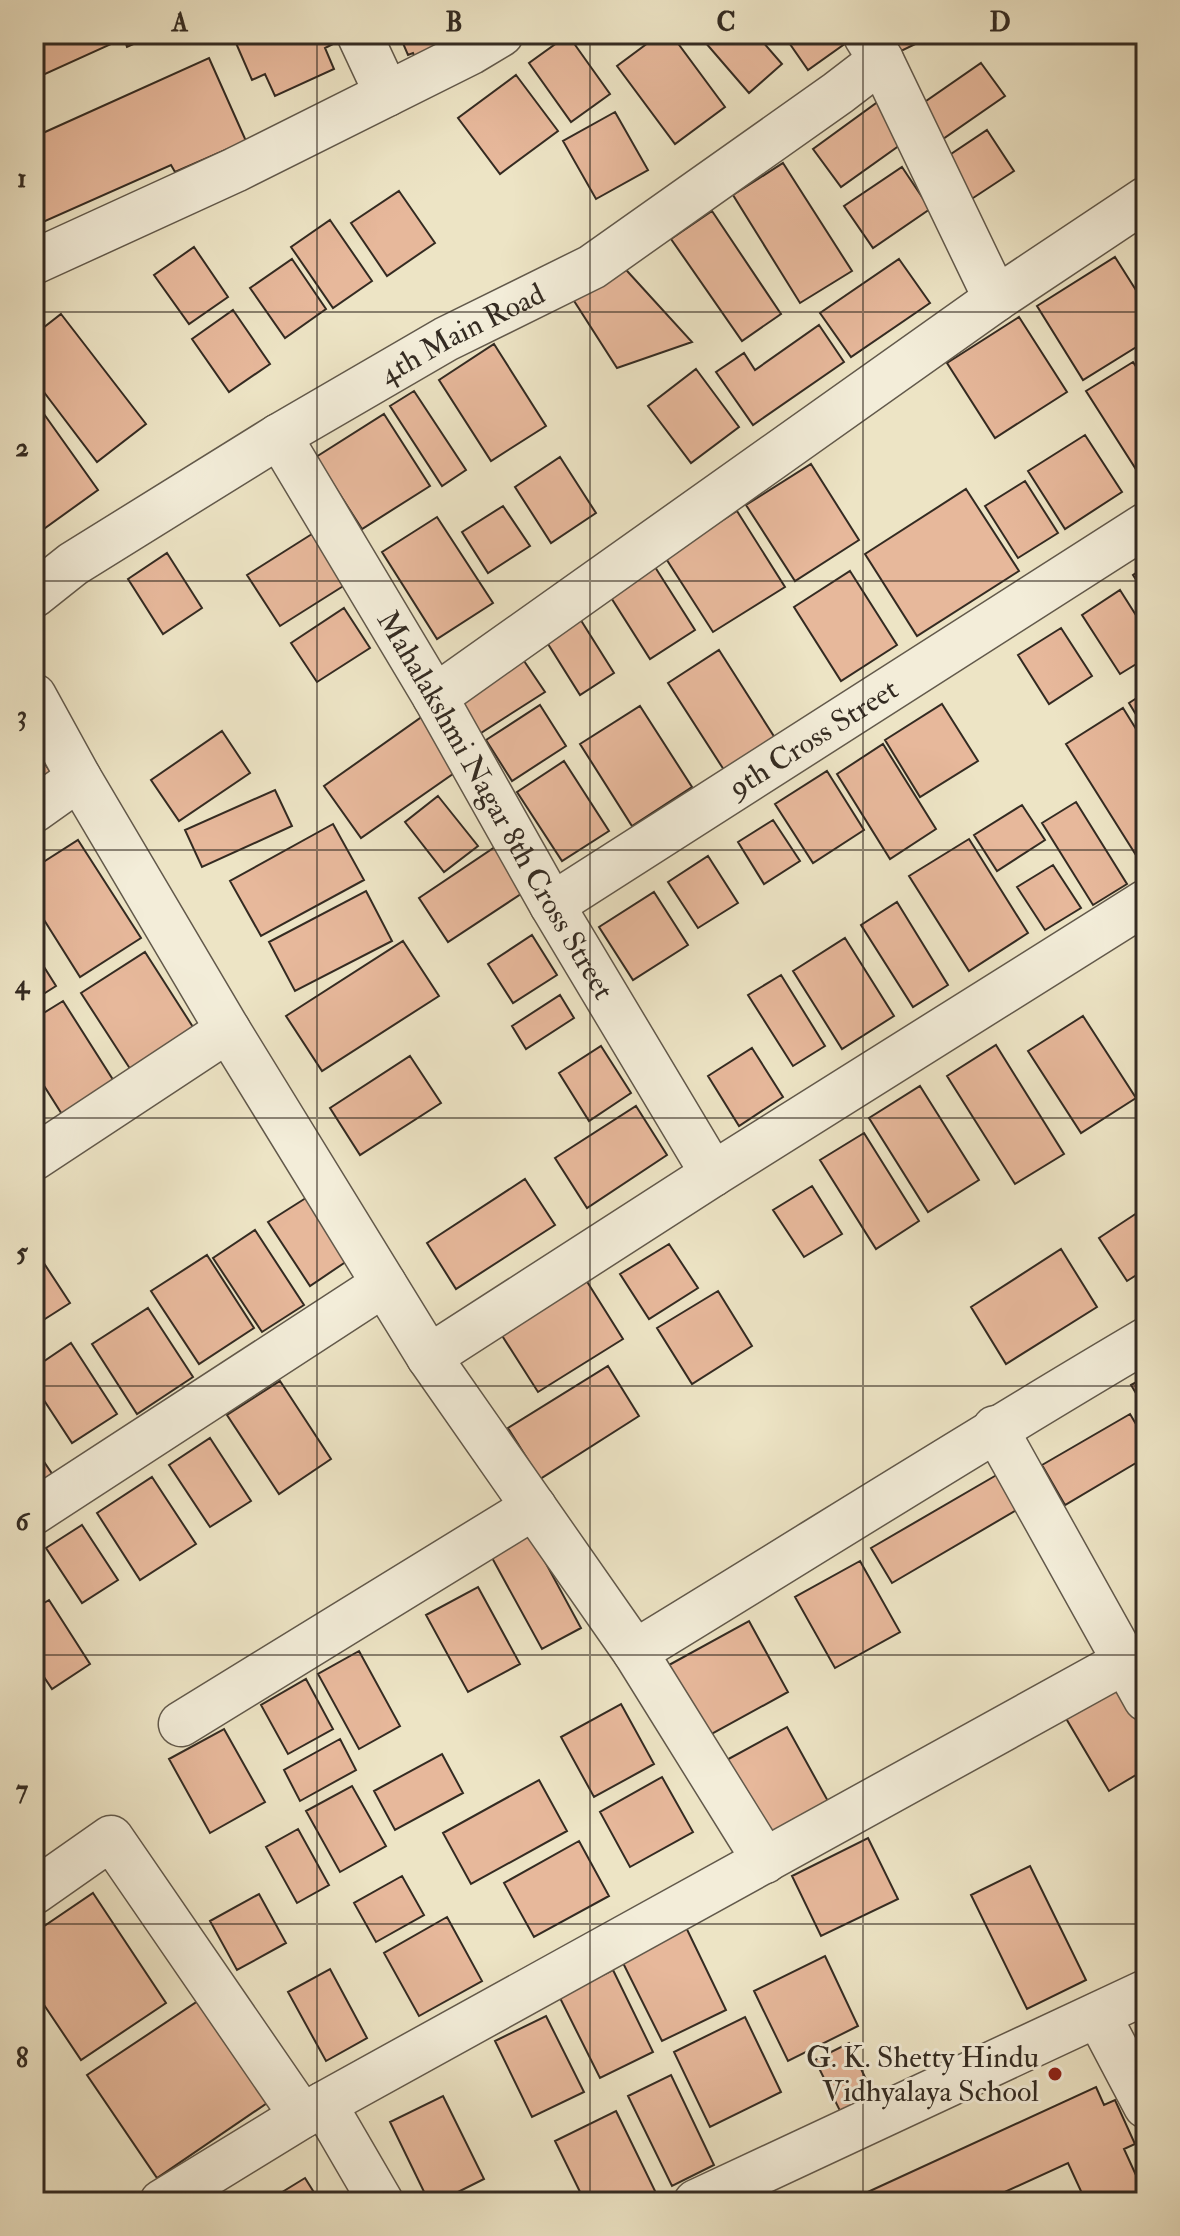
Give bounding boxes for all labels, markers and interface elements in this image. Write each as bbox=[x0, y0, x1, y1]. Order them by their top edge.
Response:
text: A bbox=[171, 7, 189, 39]
text: B bbox=[445, 7, 463, 39]
text: C bbox=[716, 7, 736, 39]
text: D bbox=[989, 7, 1011, 39]
text: 1 bbox=[17, 163, 27, 195]
street label: 4th Main Road bbox=[373, 275, 551, 393]
text: 2 bbox=[15, 432, 29, 464]
street label: Mahalakshmi Nagar 8th Cross Street bbox=[369, 604, 622, 1006]
street label: 9th Cross Street bbox=[720, 670, 905, 807]
text: 3 bbox=[17, 700, 27, 732]
text: 4 bbox=[14, 969, 31, 1001]
text: 5 bbox=[16, 1237, 28, 1269]
text: 6 bbox=[15, 1506, 30, 1538]
text: 7 bbox=[16, 1774, 28, 1806]
place label: G. K. Shetty Hindu Vidhyalaya School bbox=[806, 2039, 1039, 2110]
text: 8 bbox=[16, 2043, 28, 2075]
marker: G. K. Shetty Hindu Vidhyalaya School bbox=[1046, 2065, 1064, 2083]

